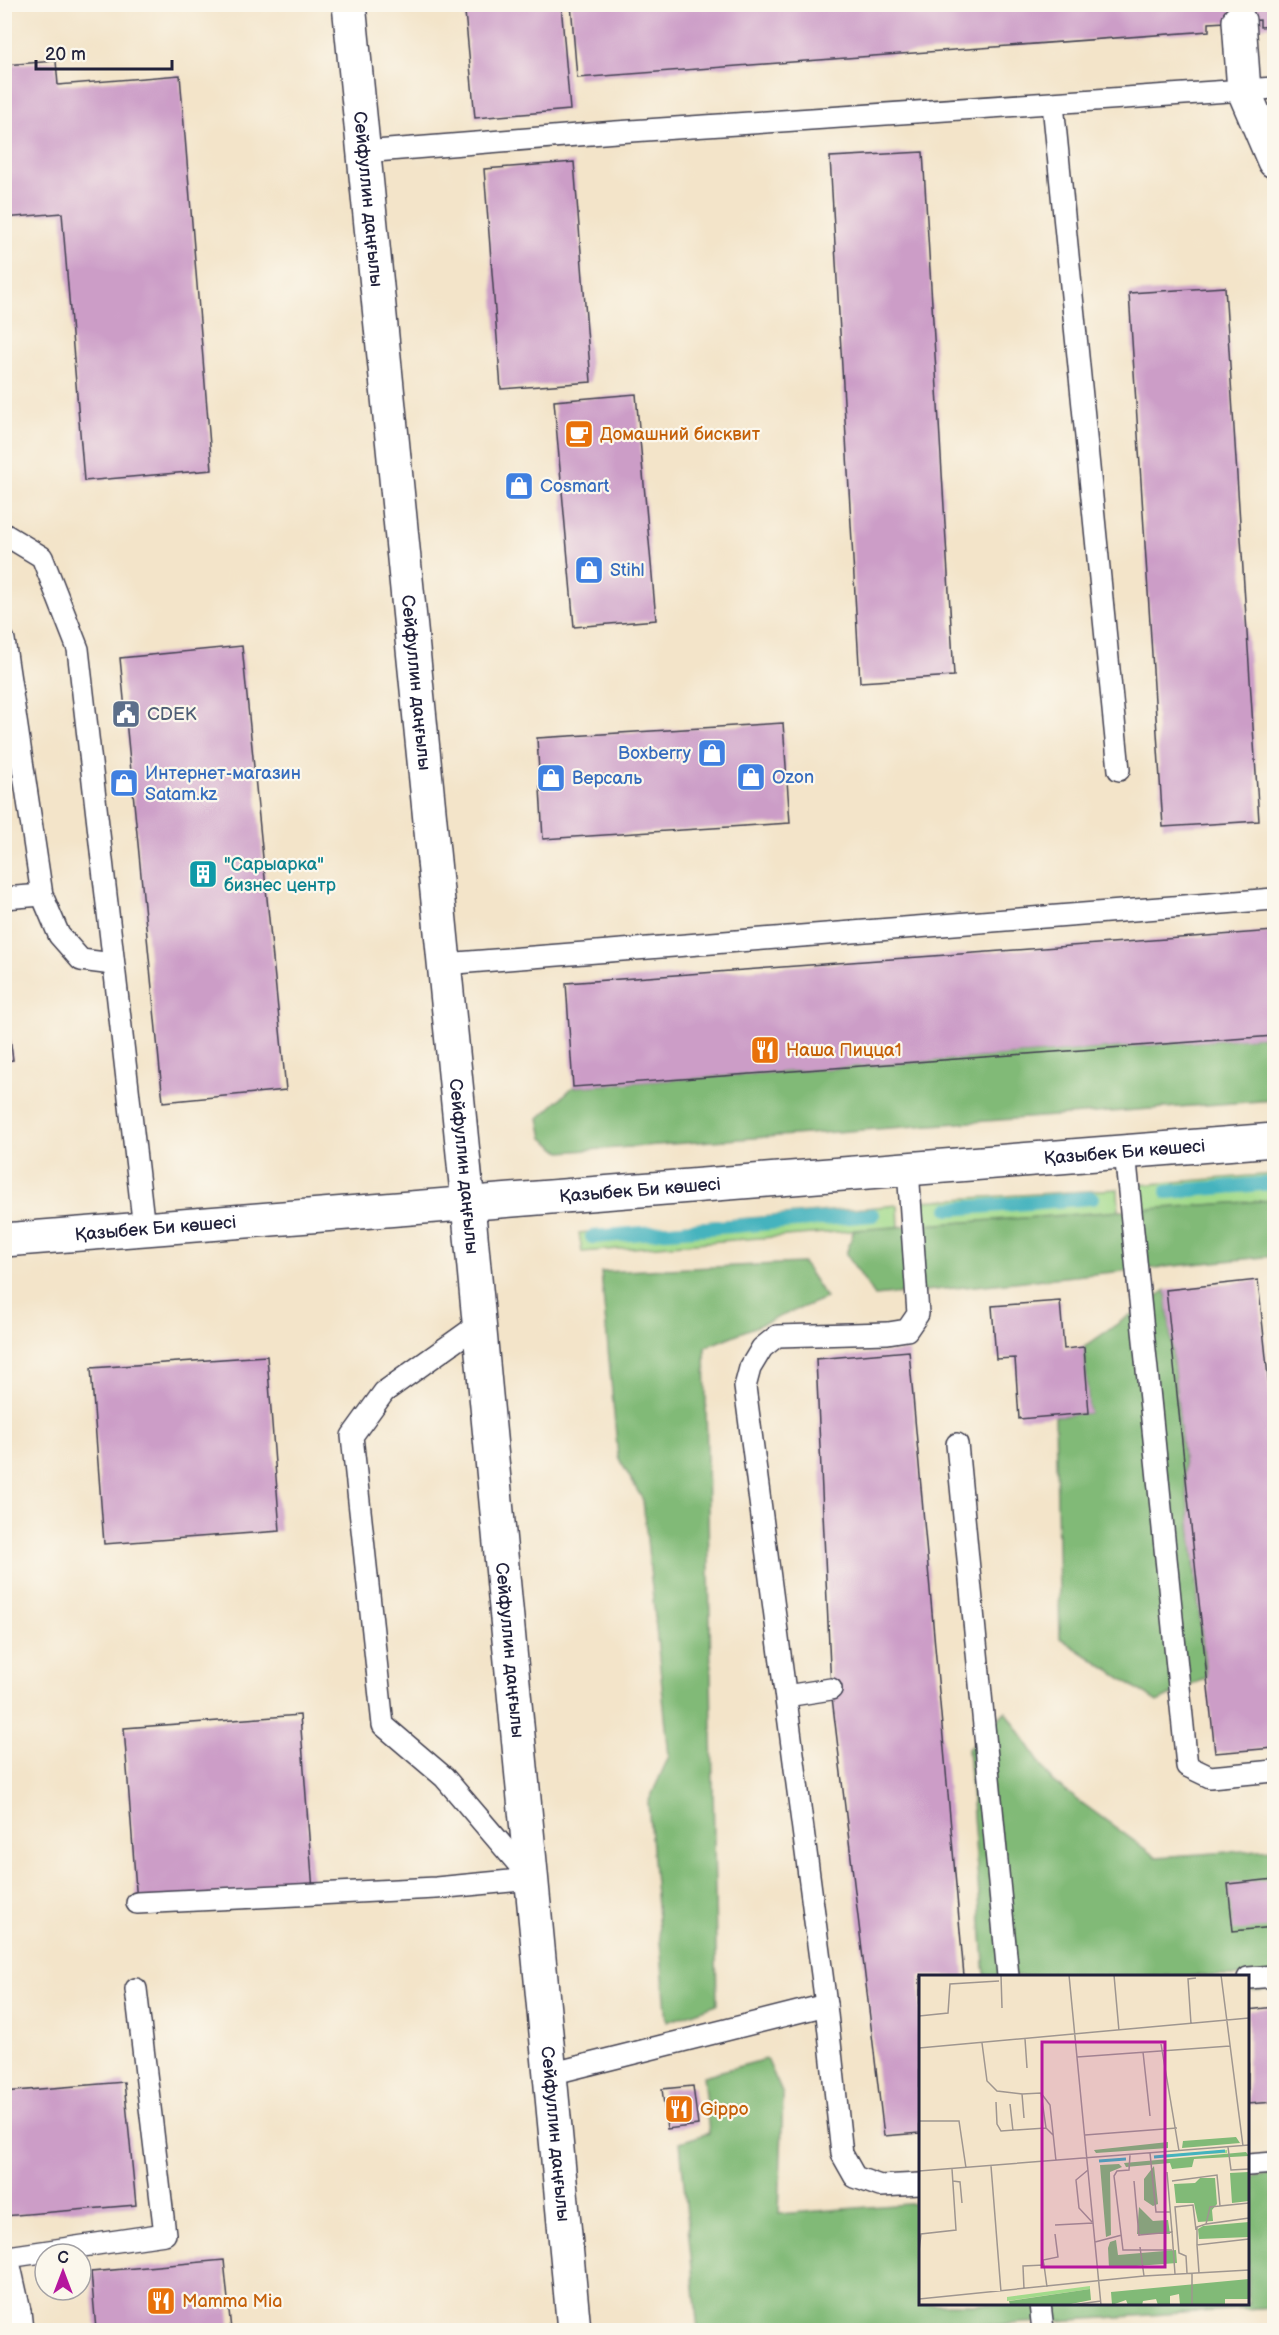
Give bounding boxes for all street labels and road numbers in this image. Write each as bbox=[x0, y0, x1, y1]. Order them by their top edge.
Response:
street label: Сейфуллин даңғылы bbox=[349, 110, 387, 288]
street label: Сейфуллин даңғылы bbox=[397, 594, 435, 771]
street label: Сейфуллин даңғылы bbox=[445, 1078, 483, 1255]
street label: Қазыбек Би көшесі bbox=[1043, 1135, 1206, 1169]
street label: Қазыбек Би көшесі bbox=[558, 1173, 722, 1207]
street label: Қазыбек Би көшесі bbox=[74, 1211, 237, 1245]
street label: Сейфуллин даңғылы bbox=[491, 1561, 529, 1739]
street label: Сейфуллин даңғылы bbox=[537, 2045, 574, 2223]

